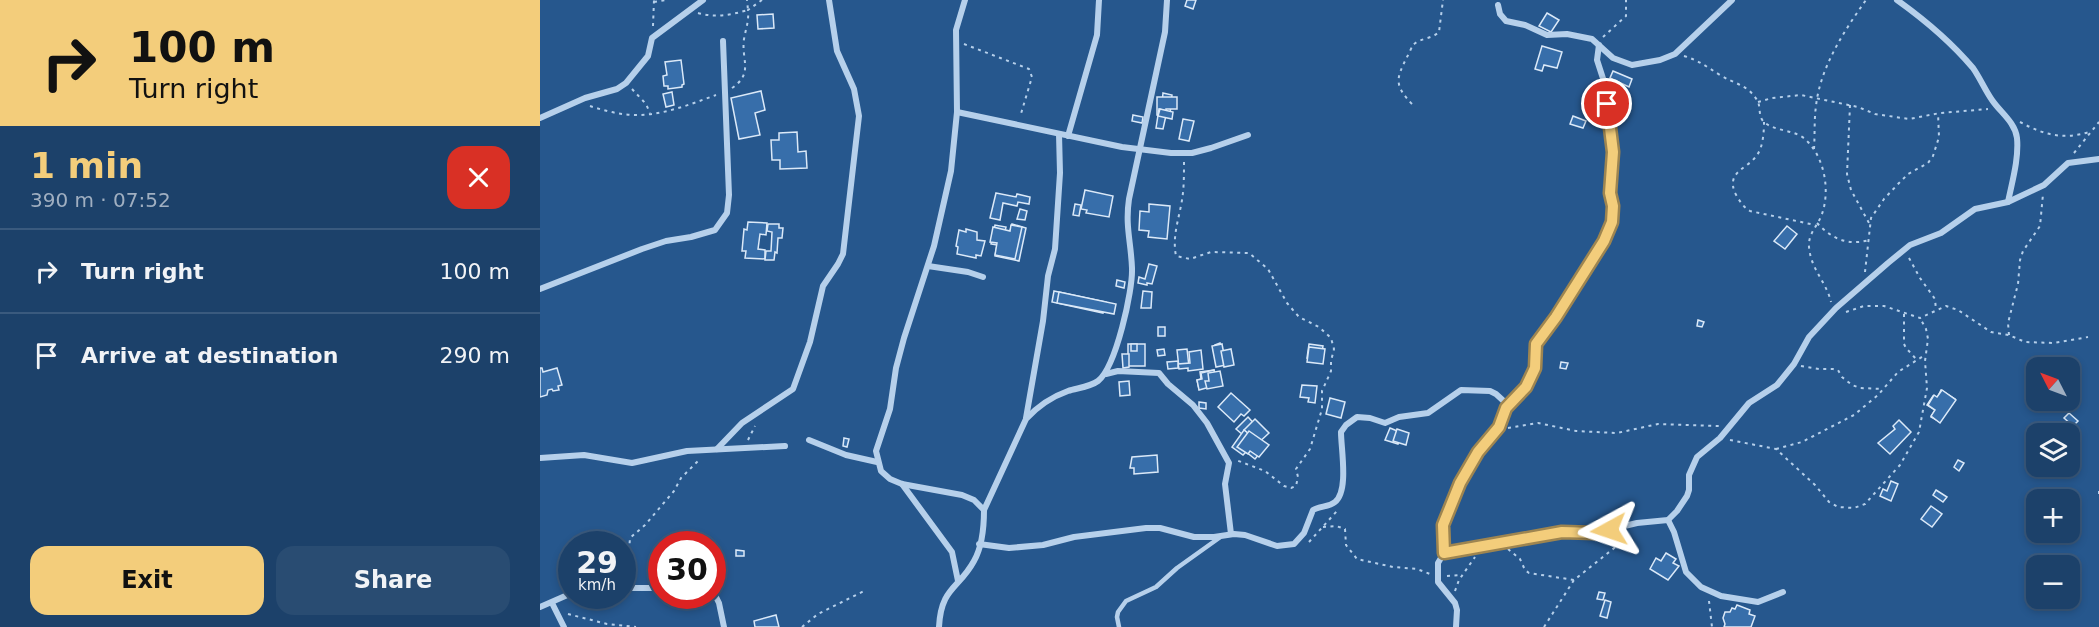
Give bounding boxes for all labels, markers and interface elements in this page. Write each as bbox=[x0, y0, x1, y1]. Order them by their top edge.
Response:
text: 100 m bbox=[129, 23, 275, 72]
icon: right bbox=[30, 24, 108, 102]
text: Turn right bbox=[129, 73, 258, 104]
pin bbox=[1581, 78, 1632, 129]
icon: arrive bbox=[1590, 87, 1623, 120]
text: 1 min bbox=[30, 145, 143, 186]
button: close bbox=[447, 146, 510, 209]
text: 390 m · 07:52 bbox=[30, 188, 171, 212]
icon: right bbox=[30, 255, 63, 288]
text: Turn right bbox=[81, 259, 204, 284]
text: 100 m bbox=[440, 259, 510, 284]
icon: arrive bbox=[30, 339, 63, 372]
text: Arrive at destination bbox=[81, 343, 338, 368]
text: 290 m bbox=[440, 343, 510, 368]
north arrow bbox=[2026, 357, 2080, 411]
map controls bbox=[2026, 357, 2080, 609]
button: layers bbox=[2026, 423, 2080, 477]
button: + bbox=[2026, 489, 2080, 543]
position arrow bbox=[1577, 498, 1641, 562]
speed limit sign: 30 bbox=[648, 531, 726, 609]
text: 29 bbox=[576, 545, 618, 580]
button: Exit bbox=[30, 546, 264, 615]
button: Share bbox=[276, 546, 510, 615]
button: − bbox=[2026, 555, 2080, 609]
text: km/h bbox=[578, 576, 616, 594]

